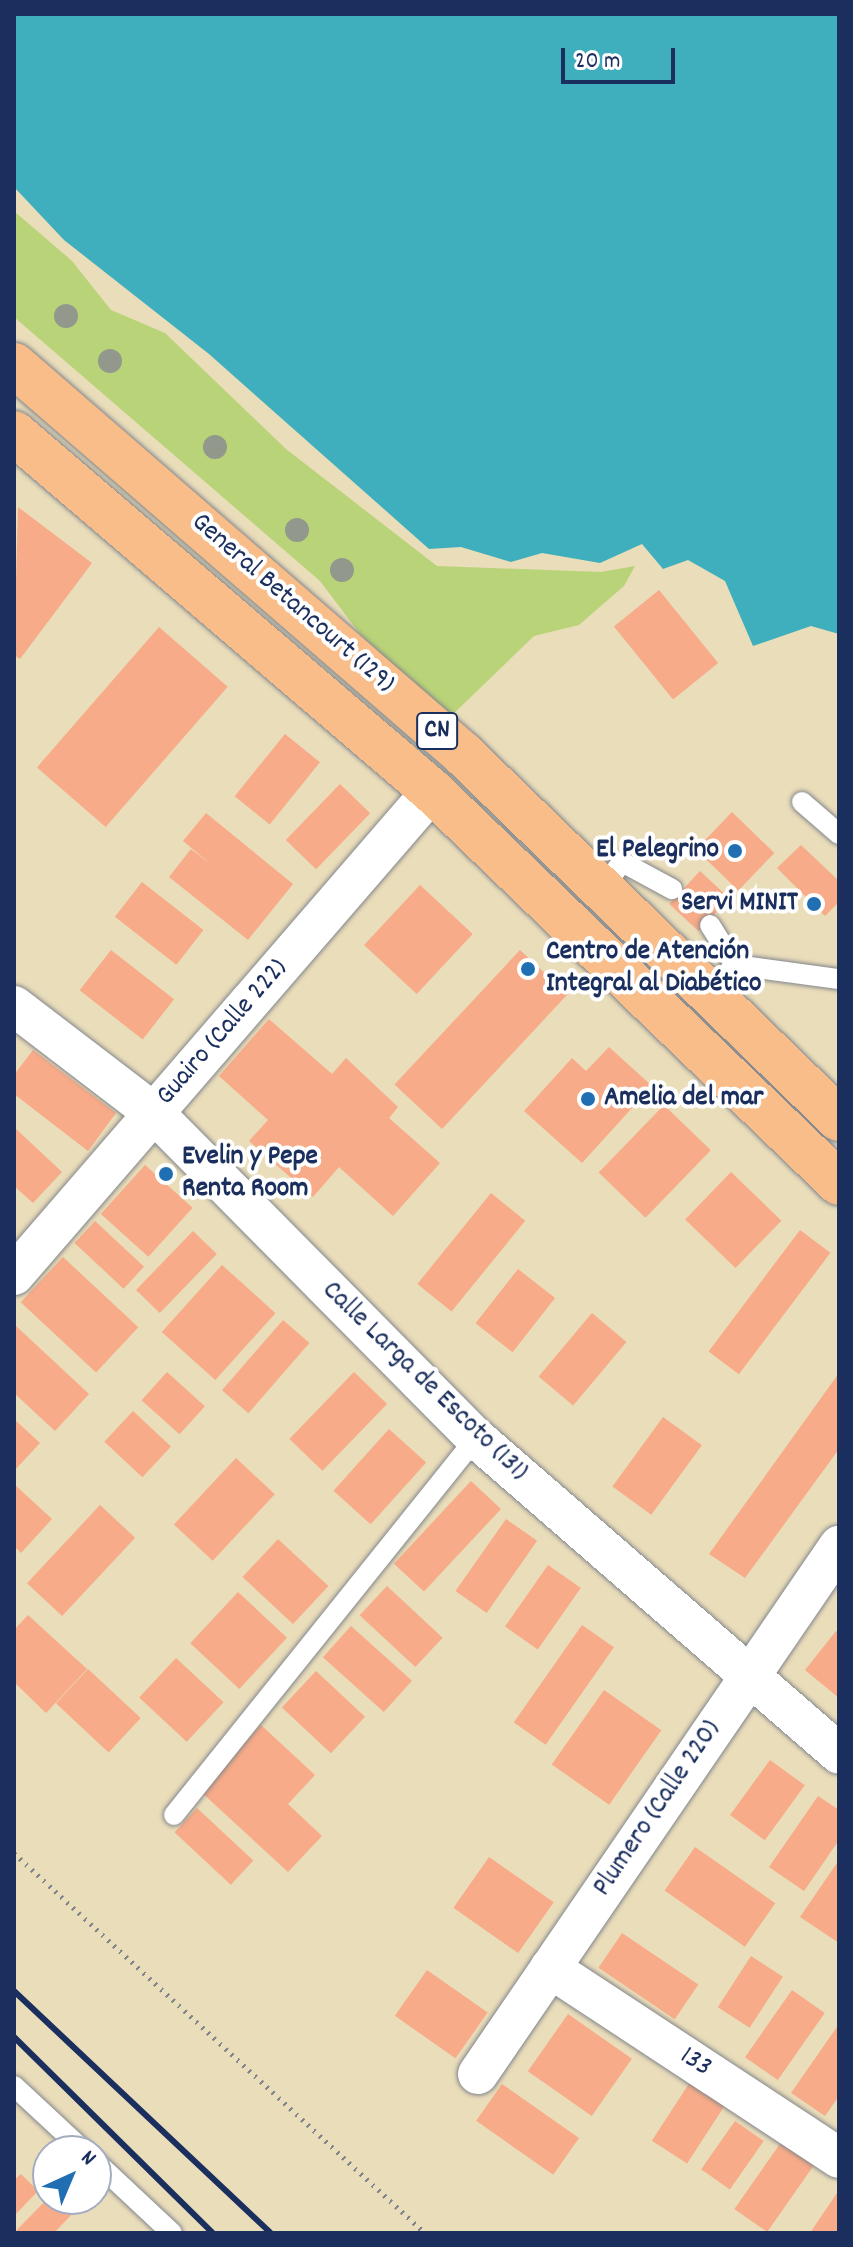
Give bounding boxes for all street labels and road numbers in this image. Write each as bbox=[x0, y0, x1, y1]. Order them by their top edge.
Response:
street label: General Betancourt (129) bbox=[183, 507, 401, 701]
road number: CN bbox=[415, 709, 459, 753]
street label: Guairo (Calle 222) bbox=[150, 953, 296, 1113]
street label: Calle Larga de Escoto (131) bbox=[314, 1275, 534, 1489]
street label: Plumero (Calle 220) bbox=[587, 1715, 729, 1903]
street label: 133 bbox=[673, 2040, 717, 2086]

